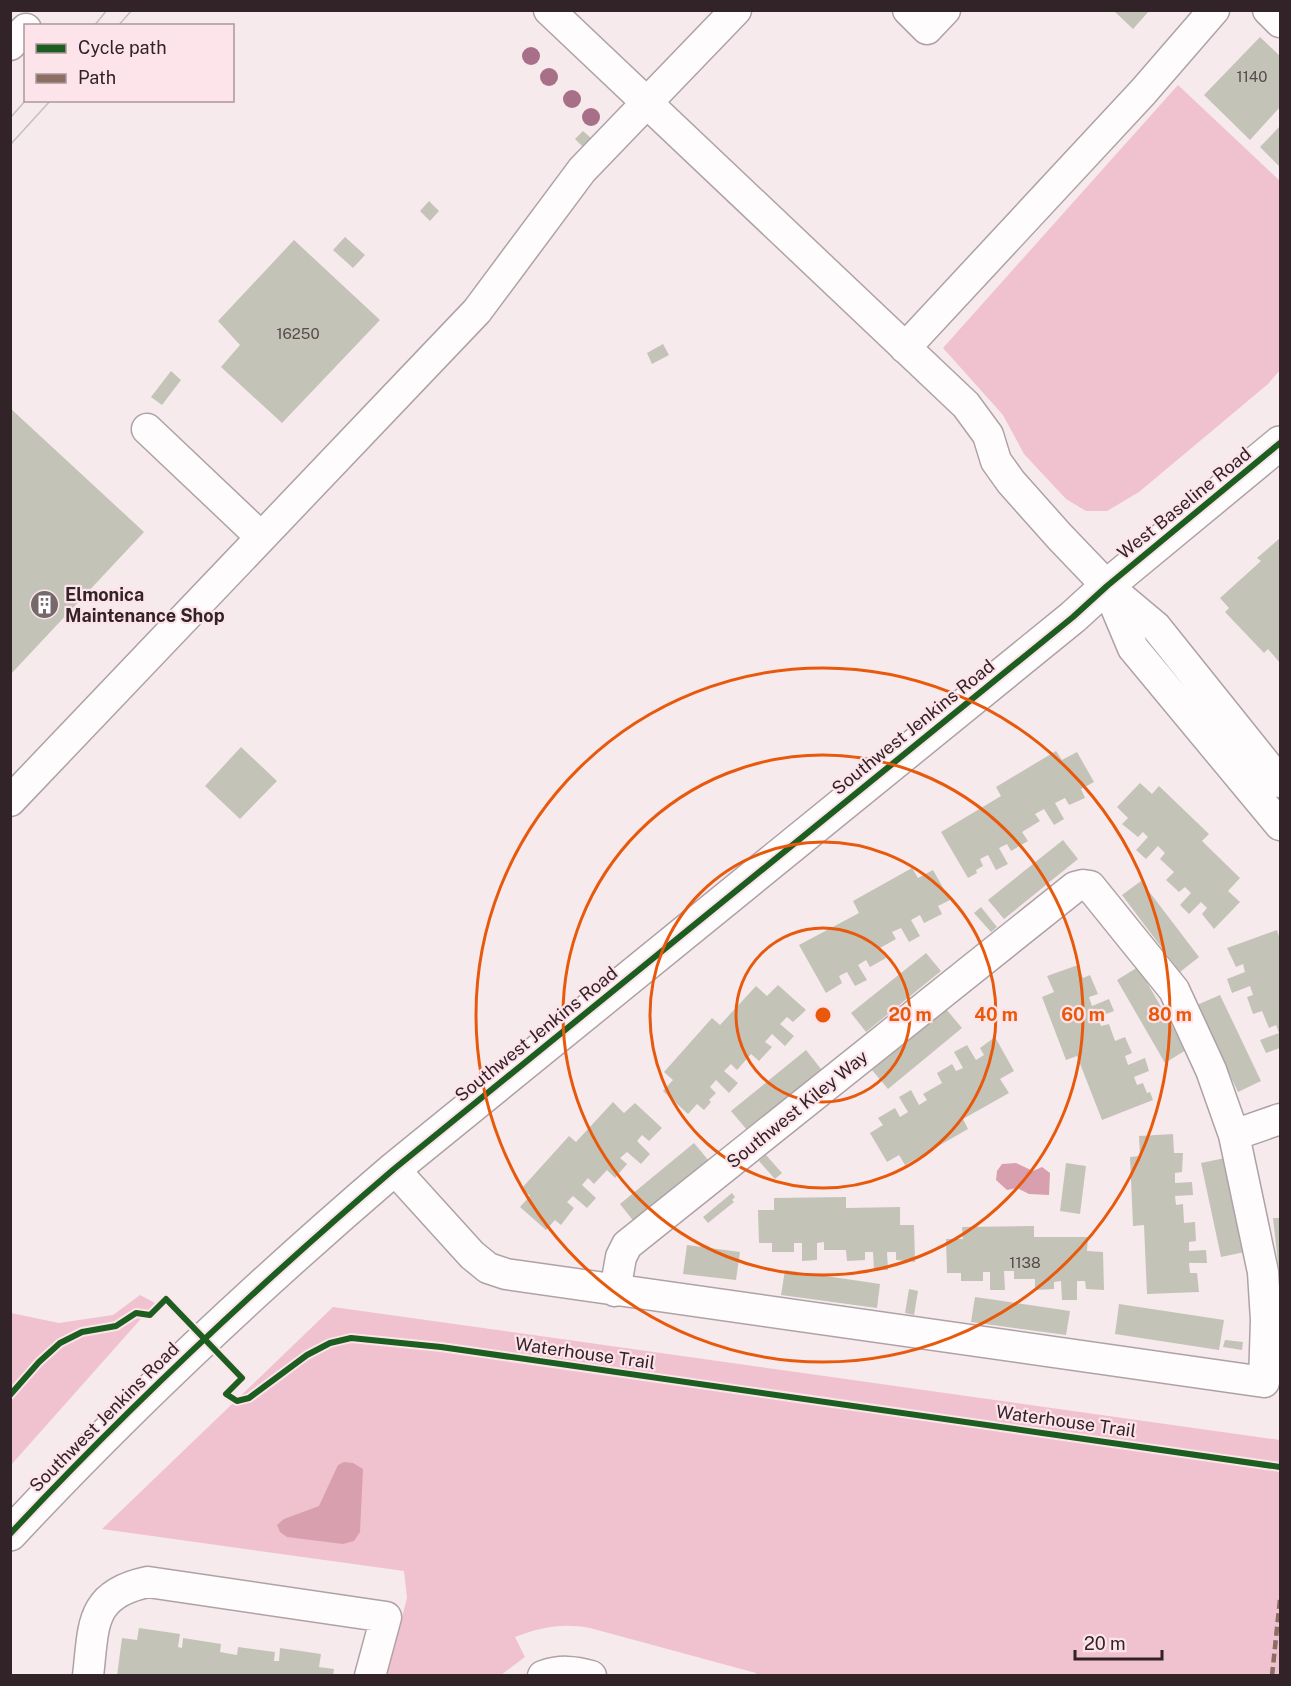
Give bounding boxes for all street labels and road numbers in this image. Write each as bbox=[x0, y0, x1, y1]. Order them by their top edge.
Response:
street label: West Baseline Road bbox=[1113, 443, 1255, 563]
street label: Southwest Jenkins Road bbox=[828, 655, 998, 799]
street label: Southwest Jenkins Road bbox=[451, 962, 621, 1106]
street label: Southwest Kiley Way bbox=[722, 1046, 872, 1172]
street label: Waterhouse Trail bbox=[514, 1333, 656, 1373]
street label: Southwest Jenkins Road bbox=[25, 1338, 183, 1496]
street label: Waterhouse Trail bbox=[995, 1401, 1137, 1441]

